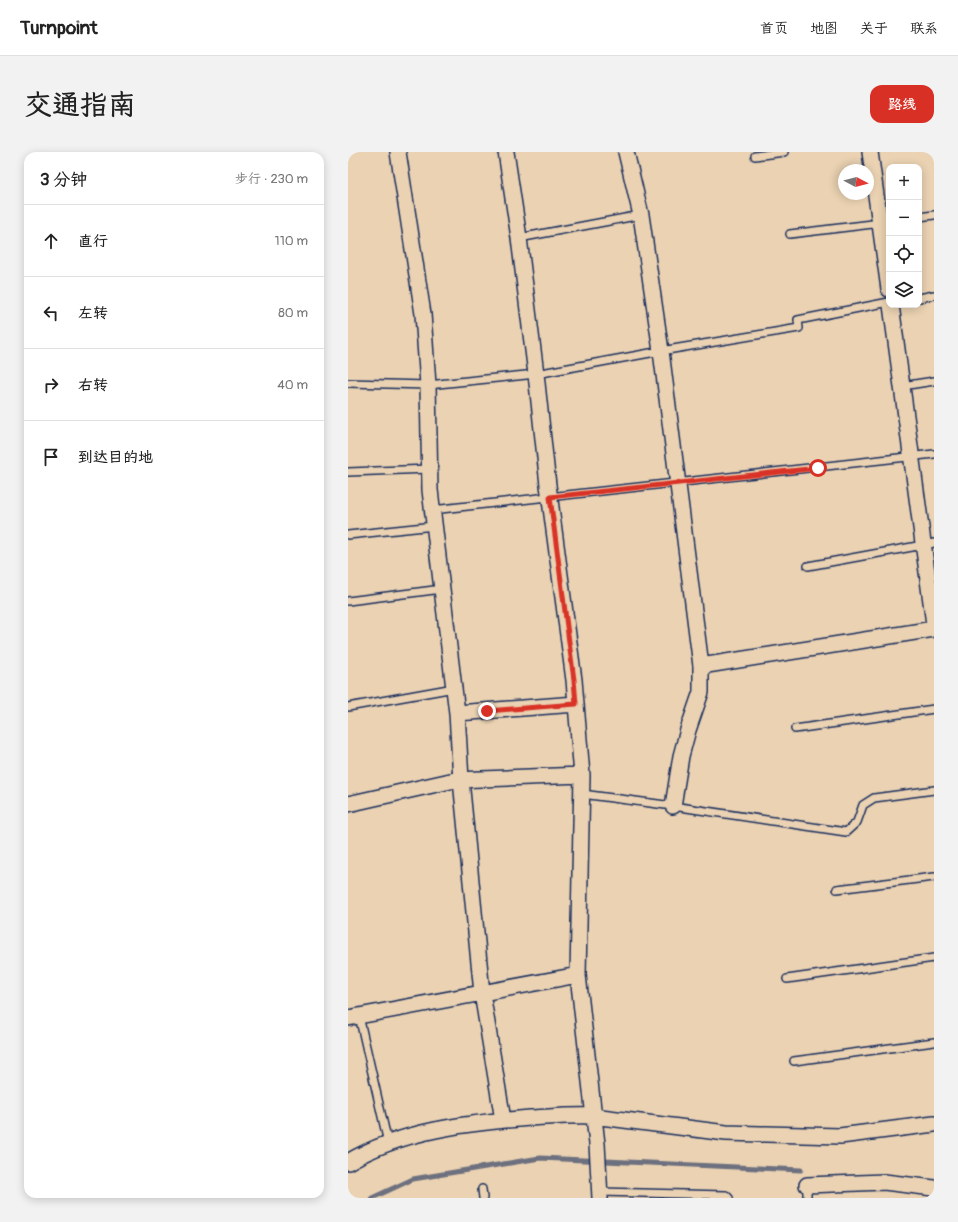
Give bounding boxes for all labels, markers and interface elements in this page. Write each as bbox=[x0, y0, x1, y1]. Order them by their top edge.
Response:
text: Turnpoint bbox=[20, 16, 98, 40]
text: 首页 bbox=[760, 20, 788, 37]
text: 地图 bbox=[810, 20, 838, 37]
text: 关于 bbox=[860, 20, 888, 37]
text: 联系 bbox=[910, 20, 938, 37]
button: 路线 bbox=[870, 85, 934, 123]
text: 交通指南 bbox=[24, 88, 136, 123]
north arrow bbox=[838, 164, 874, 200]
map controls bbox=[886, 164, 922, 308]
button: + bbox=[886, 164, 922, 200]
text: 3 分钟 bbox=[40, 169, 87, 190]
text: 步行 · 230 m bbox=[235, 171, 308, 187]
button: − bbox=[886, 200, 922, 236]
icon: ahead bbox=[40, 230, 62, 252]
text: 直行 bbox=[78, 232, 108, 251]
text: 110 m bbox=[275, 233, 308, 249]
button: locate bbox=[886, 236, 922, 272]
button: layers bbox=[886, 272, 922, 308]
icon: left bbox=[40, 302, 62, 324]
text: 左转 bbox=[78, 304, 108, 323]
text: 80 m bbox=[278, 305, 308, 321]
icon: right bbox=[40, 374, 62, 396]
text: 右转 bbox=[78, 376, 108, 395]
text: 40 m bbox=[277, 377, 308, 393]
icon: arrive bbox=[40, 446, 62, 468]
text: 到达目的地 bbox=[78, 448, 153, 467]
route start bbox=[809, 459, 827, 477]
route end bbox=[478, 702, 496, 720]

